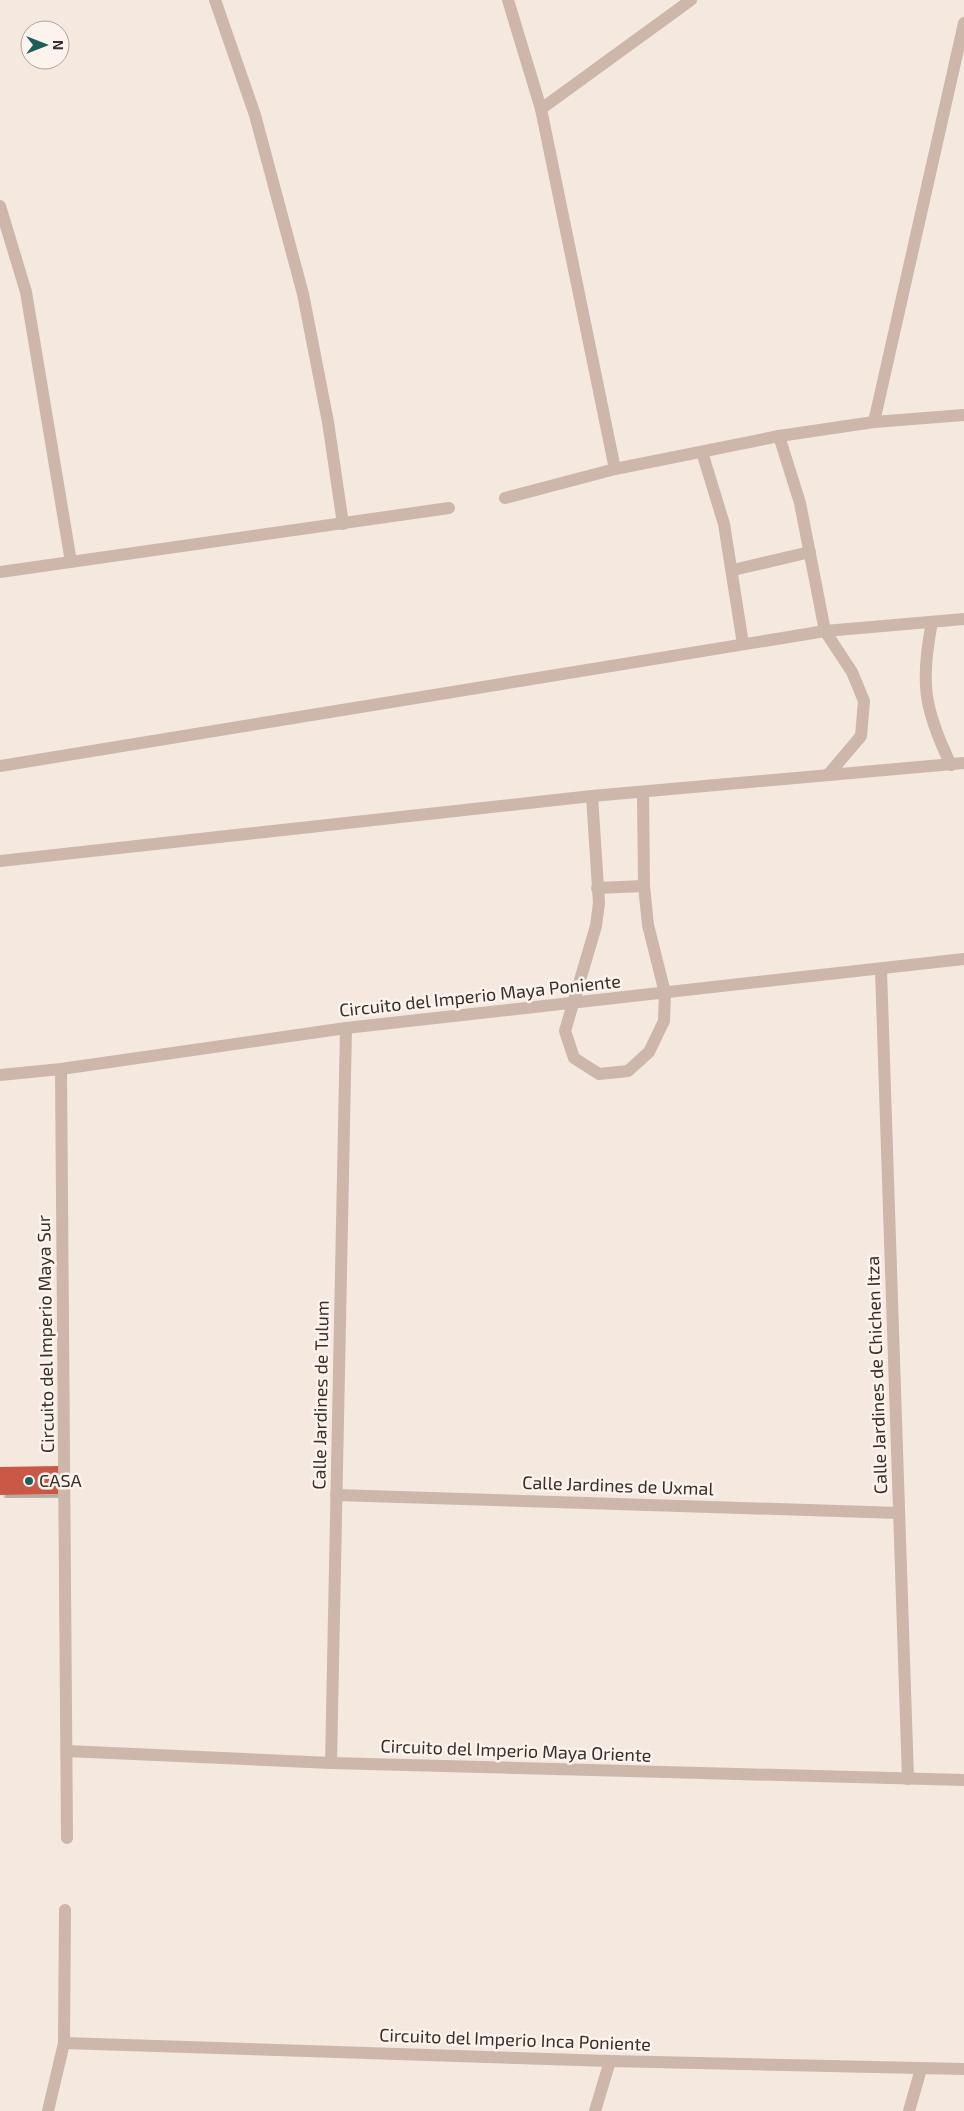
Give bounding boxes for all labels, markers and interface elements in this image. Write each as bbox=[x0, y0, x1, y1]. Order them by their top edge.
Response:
north arrow bbox=[20, 20, 70, 70]
text: N bbox=[50, 40, 67, 50]
street label: Circuito del Imperio Maya Poniente bbox=[338, 969, 622, 1021]
street label: Circuito del Imperio Maya Sur bbox=[32, 1215, 58, 1453]
street label: Calle Jardines de Chichen Itza bbox=[861, 1255, 891, 1495]
street label: Calle Jardines de Tulum bbox=[307, 1300, 333, 1490]
place label: CASA bbox=[39, 1469, 83, 1491]
street label: Calle Jardines de Uxmal bbox=[522, 1471, 715, 1499]
marker: CASA bbox=[23, 1475, 35, 1487]
street label: Circuito del Imperio Maya Oriente bbox=[380, 1734, 652, 1766]
street label: Circuito del Imperio Inca Poniente bbox=[379, 2023, 651, 2055]

